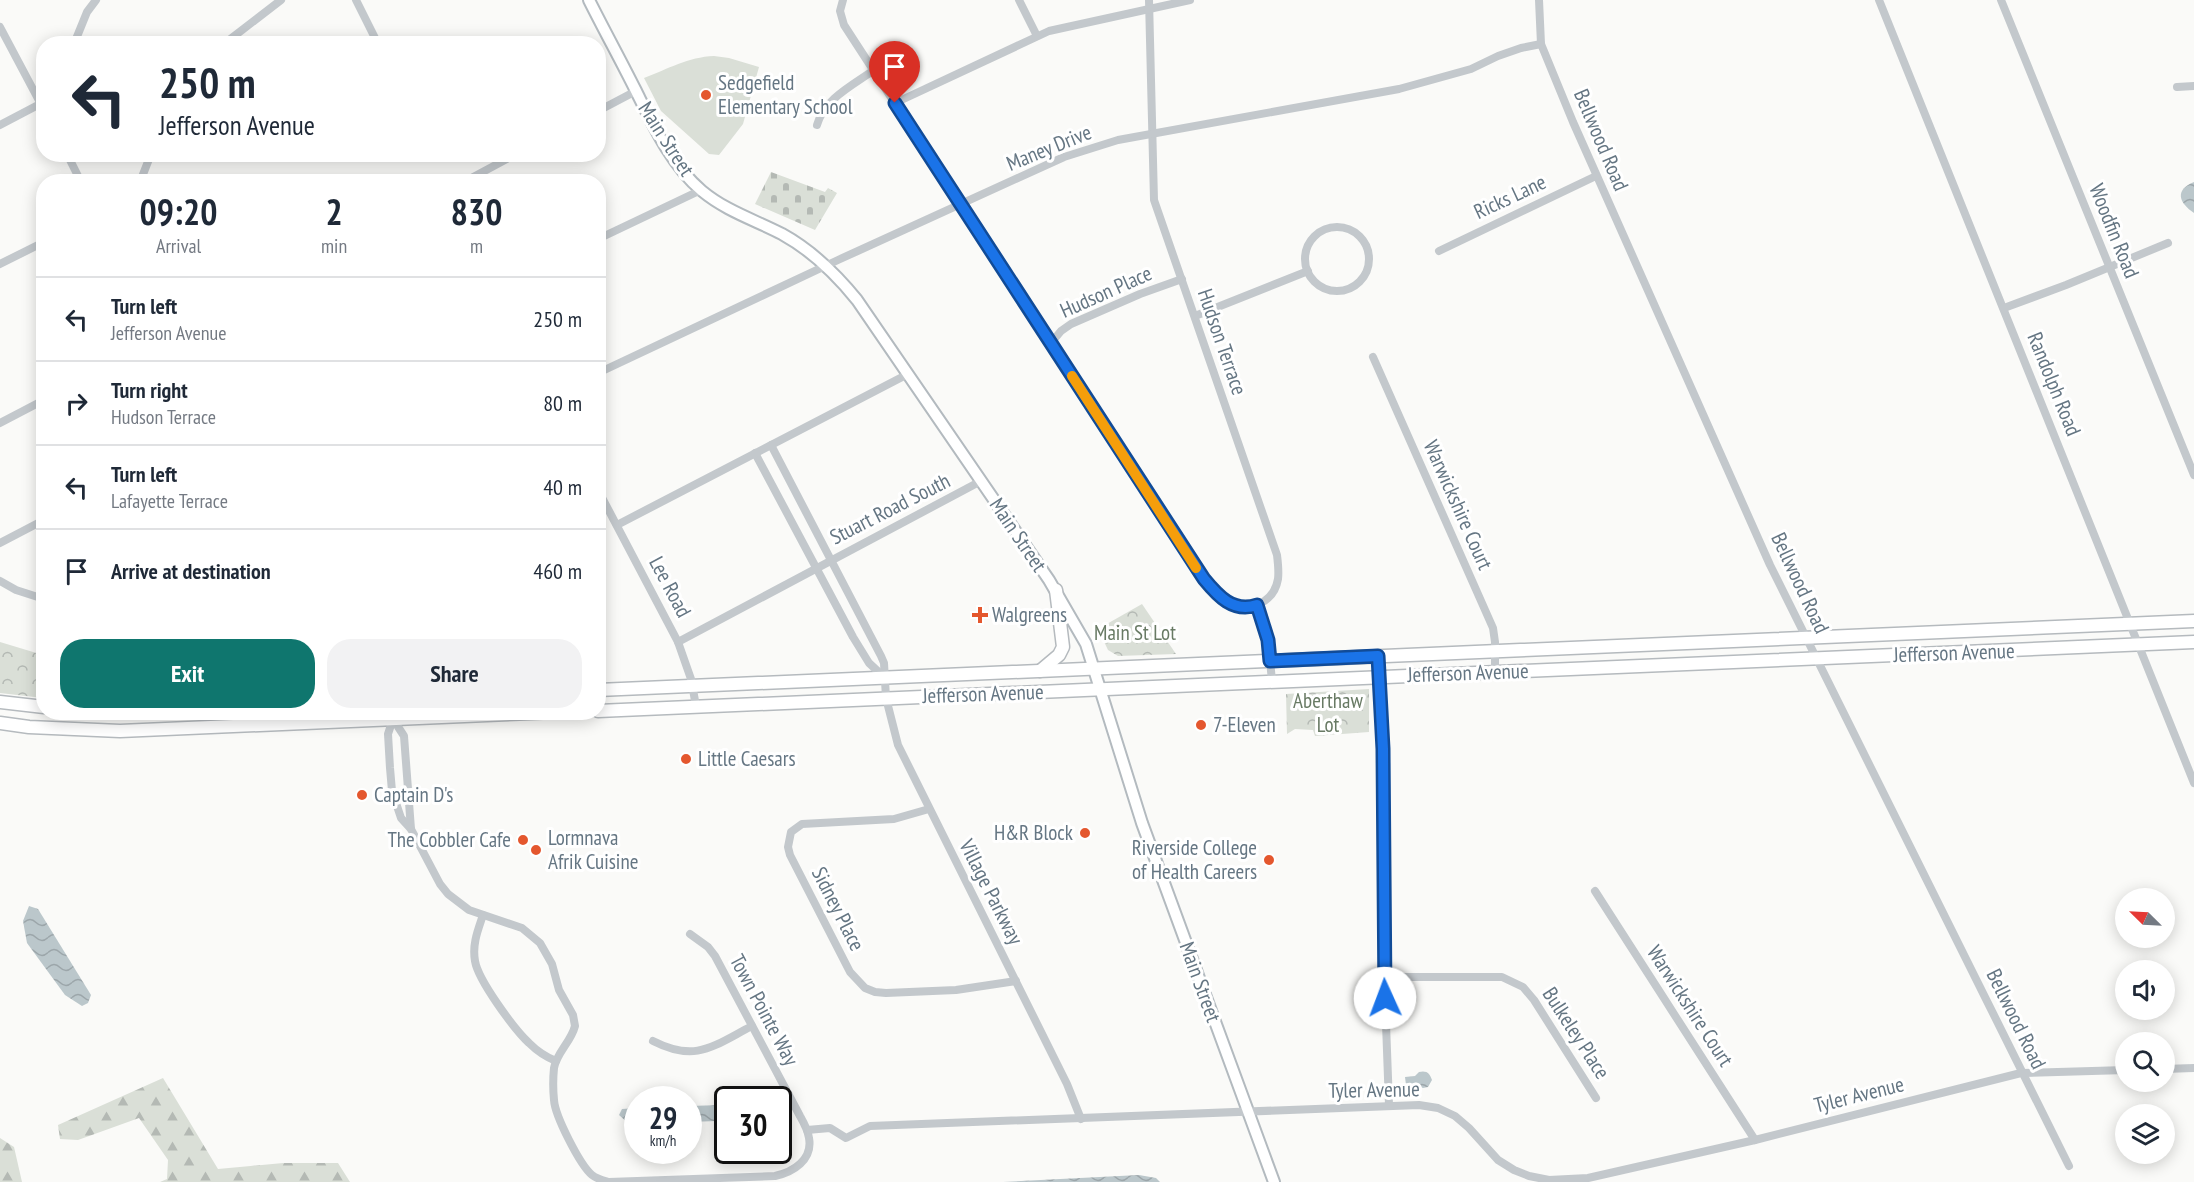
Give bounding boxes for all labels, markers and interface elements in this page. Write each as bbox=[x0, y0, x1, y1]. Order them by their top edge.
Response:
pin bbox=[869, 41, 920, 103]
icon: arrive bbox=[878, 50, 911, 83]
text: 250 m bbox=[159, 55, 256, 110]
icon: left bbox=[60, 60, 138, 138]
place label: Sedgefield Elementary School bbox=[718, 69, 853, 120]
street label: Bellwood Road bbox=[1568, 85, 1635, 195]
marker: Sedgefield Elementary School bbox=[699, 88, 713, 102]
street label: Main Street bbox=[632, 96, 701, 181]
text: Jefferson Avenue bbox=[159, 108, 315, 142]
street label: Maney Drive bbox=[1002, 118, 1095, 177]
street label: Ricks Lane bbox=[1469, 168, 1550, 225]
street label: Woodfin Road bbox=[2083, 180, 2146, 282]
text: 09:20 bbox=[140, 188, 217, 235]
text: 2 bbox=[325, 188, 343, 235]
text: 830 bbox=[451, 188, 502, 235]
text: Arrival bbox=[156, 233, 201, 259]
text: min bbox=[321, 233, 347, 259]
text: m bbox=[470, 233, 483, 259]
street label: Hudson Place bbox=[1056, 259, 1156, 324]
street label: Hudson Terrace bbox=[1192, 285, 1253, 398]
text: Turn left bbox=[111, 292, 177, 320]
icon: left bbox=[60, 303, 93, 336]
text: 250 m bbox=[533, 305, 582, 333]
text: Jefferson Avenue bbox=[111, 320, 226, 346]
street label: Randolph Road bbox=[2021, 328, 2087, 440]
text: Turn right bbox=[111, 376, 188, 404]
icon: right bbox=[60, 387, 93, 420]
text: 80 m bbox=[543, 389, 582, 417]
text: Hudson Terrace bbox=[111, 404, 216, 430]
street label: Warwickshire Court bbox=[1418, 436, 1499, 574]
text: Turn left bbox=[111, 460, 177, 488]
street label: Stuart Road South bbox=[825, 467, 954, 550]
icon: left bbox=[60, 471, 93, 504]
text: 40 m bbox=[543, 473, 582, 501]
text: Lafayette Terrace bbox=[111, 488, 228, 514]
street label: Main Street bbox=[984, 493, 1053, 577]
street label: Bellwood Road bbox=[1765, 528, 1836, 637]
street label: Lee Road bbox=[643, 552, 698, 622]
icon: arrive bbox=[60, 555, 93, 588]
text: Arrive at destination bbox=[111, 557, 271, 585]
text: 460 m bbox=[533, 557, 582, 585]
place label: Walgreens bbox=[992, 601, 1067, 628]
marker: Walgreens bbox=[973, 608, 987, 622]
park label: Main St Lot bbox=[1094, 619, 1176, 646]
street label: Jefferson Avenue bbox=[1892, 637, 2015, 668]
button: Exit bbox=[60, 639, 315, 708]
button: Share bbox=[327, 639, 582, 708]
street label: Jefferson Avenue bbox=[1406, 657, 1529, 688]
street label: Jefferson Avenue bbox=[921, 678, 1044, 709]
park label: Aberthaw Lot bbox=[1293, 687, 1363, 738]
place label: 7-Eleven bbox=[1213, 711, 1276, 738]
marker: 7-Eleven bbox=[1194, 718, 1208, 732]
place label: Little Caesars bbox=[698, 745, 796, 772]
marker: Little Caesars bbox=[679, 752, 693, 766]
place label: Captain D's bbox=[374, 781, 453, 808]
marker: Captain D's bbox=[355, 788, 369, 802]
place label: H&R Block bbox=[994, 819, 1073, 846]
place label: Lormnava Afrik Cuisine bbox=[548, 824, 638, 875]
place label: The Cobbler Cafe bbox=[387, 826, 511, 853]
marker: H&R Block bbox=[1078, 826, 1092, 840]
marker: The Cobbler Cafe bbox=[516, 833, 530, 847]
street label: Village Parkway bbox=[953, 834, 1030, 949]
place label: Riverside College of Health Careers bbox=[1132, 834, 1257, 885]
marker: Lormnava Afrik Cuisine bbox=[529, 843, 543, 857]
marker: Riverside College of Health Careers bbox=[1262, 853, 1276, 867]
street label: Sidney Place bbox=[806, 862, 871, 955]
north arrow bbox=[2115, 888, 2175, 948]
map controls bbox=[2115, 888, 2175, 1164]
street label: Main Street bbox=[1174, 938, 1228, 1026]
street label: Warwickshire Court bbox=[1641, 940, 1740, 1072]
street label: Town Pointe Way bbox=[724, 950, 805, 1070]
button: sound bbox=[2115, 960, 2175, 1020]
street label: Bellwood Road bbox=[1981, 964, 2052, 1073]
position arrow bbox=[1353, 966, 1417, 1030]
street label: Bulkeley Place bbox=[1537, 982, 1616, 1084]
button: search bbox=[2115, 1032, 2175, 1092]
street label: Tyler Avenue bbox=[1811, 1070, 1907, 1119]
street label: Tyler Avenue bbox=[1328, 1075, 1420, 1104]
speed limit sign: 30 bbox=[714, 1086, 792, 1164]
text: 29 bbox=[649, 1098, 677, 1137]
button: layers bbox=[2115, 1104, 2175, 1164]
text: km/h bbox=[650, 1131, 676, 1150]

